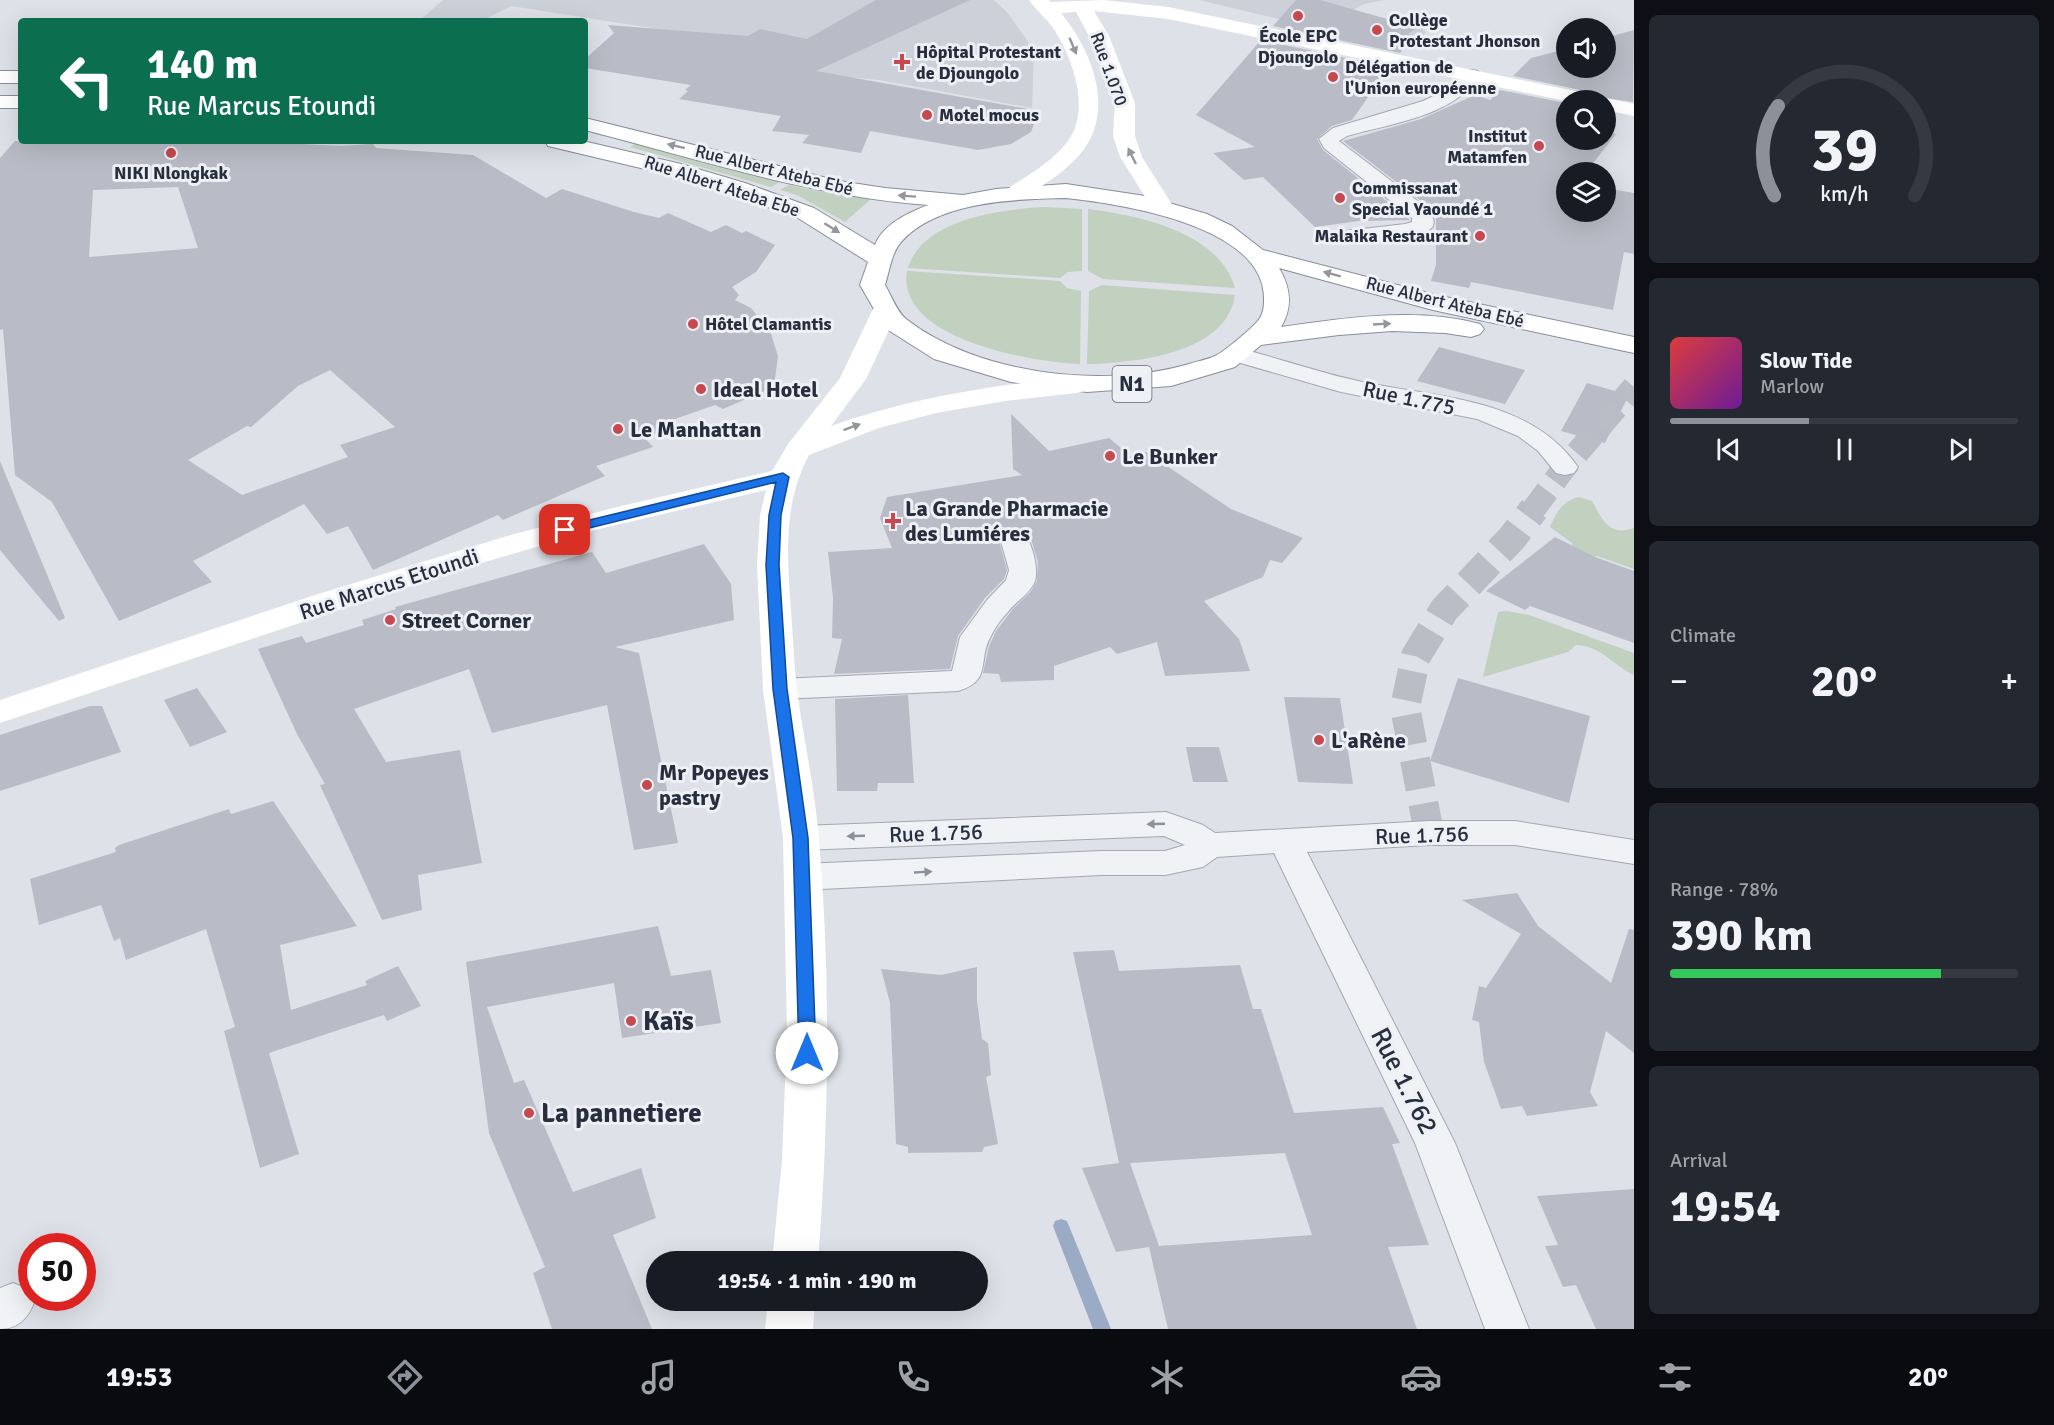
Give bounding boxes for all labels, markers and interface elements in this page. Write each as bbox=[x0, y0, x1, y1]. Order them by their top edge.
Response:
marker: École EPC Djoungolo bbox=[1291, 9, 1305, 23]
place label: Collège Protestant Jhonson bbox=[1389, 9, 1541, 52]
map controls bbox=[1556, 18, 1616, 222]
button: sound bbox=[1556, 18, 1616, 78]
marker: Collège Protestant Jhonson bbox=[1370, 23, 1384, 37]
place label: École EPC Djoungolo bbox=[1258, 25, 1338, 68]
street label: Rue 1.070 bbox=[1086, 29, 1132, 109]
one-way arrow bbox=[1068, 38, 1078, 56]
text: 140 m bbox=[147, 39, 258, 90]
place label: Hôpital Protestant de Djoungolo bbox=[916, 41, 1061, 84]
icon: left bbox=[48, 42, 126, 120]
marker: Hôpital Protestant de Djoungolo bbox=[893, 53, 911, 71]
place label: Délégation de l'Union européenne bbox=[1345, 56, 1496, 99]
marker: Délégation de l'Union européenne bbox=[1326, 70, 1340, 84]
text: Rue Marcus Etoundi bbox=[147, 90, 376, 123]
button: search bbox=[1556, 90, 1616, 150]
place label: Motel mocus bbox=[939, 104, 1039, 126]
marker: Motel mocus bbox=[920, 108, 934, 122]
text: 39 bbox=[1810, 111, 1878, 188]
place label: Institut Matamfen bbox=[1447, 125, 1527, 168]
marker: Institut Matamfen bbox=[1532, 139, 1546, 153]
one-way arrow bbox=[667, 140, 686, 150]
street label: Rue Albert Ateba Ebé bbox=[693, 140, 855, 200]
marker: NIKI Nlongkak bbox=[164, 146, 178, 160]
one-way arrow bbox=[1127, 147, 1137, 164]
street label: Rue Albert Ateba Ebe bbox=[641, 150, 803, 222]
place label: NIKI Nlongkak bbox=[114, 162, 229, 184]
button: layers bbox=[1556, 162, 1616, 222]
place label: Commissanat Special Yaoundé 1 bbox=[1352, 177, 1493, 220]
text: km/h bbox=[1820, 181, 1868, 207]
marker: Commissanat Special Yaoundé 1 bbox=[1333, 191, 1347, 205]
one-way arrow bbox=[898, 192, 917, 201]
one-way arrow bbox=[823, 222, 840, 233]
place label: Malaika Restaurant bbox=[1314, 225, 1468, 247]
marker: Malaika Restaurant bbox=[1473, 229, 1487, 243]
one-way arrow bbox=[1323, 268, 1341, 278]
street label: Rue Albert Ateba Ebé bbox=[1364, 272, 1526, 332]
place label: Hôtel Clamantis bbox=[705, 313, 832, 335]
marker: Hôtel Clamantis bbox=[686, 317, 700, 331]
one-way arrow bbox=[1372, 320, 1391, 329]
text: Slow Tide bbox=[1760, 347, 1852, 374]
road number: N1 bbox=[1112, 366, 1152, 402]
text: Marlow bbox=[1760, 374, 1824, 399]
street label: Rue 1.775 bbox=[1360, 375, 1458, 421]
place label: Ideal Hotel bbox=[713, 376, 818, 403]
marker: Ideal Hotel bbox=[694, 382, 708, 396]
place label: Le Manhattan bbox=[630, 416, 762, 443]
marker: Le Manhattan bbox=[611, 422, 625, 436]
one-way arrow bbox=[843, 422, 861, 431]
icon: previous bbox=[1712, 433, 1745, 466]
icon: pause bbox=[1828, 433, 1861, 466]
icon: next bbox=[1944, 433, 1977, 466]
place label: Le Bunker bbox=[1122, 443, 1218, 470]
marker: Le Bunker bbox=[1103, 449, 1117, 463]
place label: La Grande Pharmacie des Lumiéres bbox=[905, 495, 1109, 547]
pin bbox=[539, 504, 590, 555]
icon: arrive bbox=[548, 513, 581, 546]
marker: La Grande Pharmacie des Lumiéres bbox=[886, 514, 900, 528]
street label: Rue Marcus Etoundi bbox=[296, 542, 482, 626]
place label: Street Corner bbox=[402, 607, 531, 634]
marker: Street Corner bbox=[383, 613, 397, 627]
text: Climate bbox=[1670, 623, 1736, 648]
text: 20° bbox=[1811, 654, 1877, 709]
text: − bbox=[1670, 661, 1688, 702]
text: + bbox=[2000, 661, 2018, 702]
place label: L'aRène bbox=[1331, 727, 1406, 754]
marker: L'aRène bbox=[1312, 733, 1326, 747]
place label: Mr Popeyes pastry bbox=[659, 759, 769, 811]
marker: Mr Popeyes pastry bbox=[640, 778, 654, 792]
street label: Rue 1.756 bbox=[889, 818, 983, 848]
one-way arrow bbox=[1146, 819, 1165, 829]
street label: Rue 1.756 bbox=[1375, 820, 1469, 850]
one-way arrow bbox=[846, 831, 865, 840]
one-way arrow bbox=[913, 867, 932, 876]
text: Range · 78% bbox=[1670, 877, 1778, 902]
text: 390 km bbox=[1670, 908, 1813, 963]
place label: Kaïs bbox=[643, 1005, 694, 1038]
marker: Kaïs bbox=[624, 1014, 638, 1028]
position arrow bbox=[775, 1021, 839, 1085]
street label: Rue 1.762 bbox=[1363, 1022, 1445, 1140]
place label: La pannetiere bbox=[541, 1097, 702, 1130]
marker: La pannetiere bbox=[522, 1106, 536, 1120]
text: Arrival bbox=[1670, 1148, 1728, 1173]
text: 19:54 bbox=[1670, 1179, 1780, 1234]
speed limit sign: 50 bbox=[18, 1233, 96, 1311]
text: 19:54 · 1 min · 190 m bbox=[717, 1267, 917, 1294]
icon: directions bbox=[384, 1356, 426, 1398]
icon: music bbox=[638, 1356, 680, 1398]
icon: phone bbox=[892, 1356, 934, 1398]
icon: climate bbox=[1146, 1356, 1188, 1398]
icon: car bbox=[1400, 1356, 1442, 1398]
icon: filters bbox=[1654, 1356, 1696, 1398]
text: 19:53 bbox=[106, 1361, 172, 1394]
text: 20° bbox=[1908, 1361, 1948, 1394]

